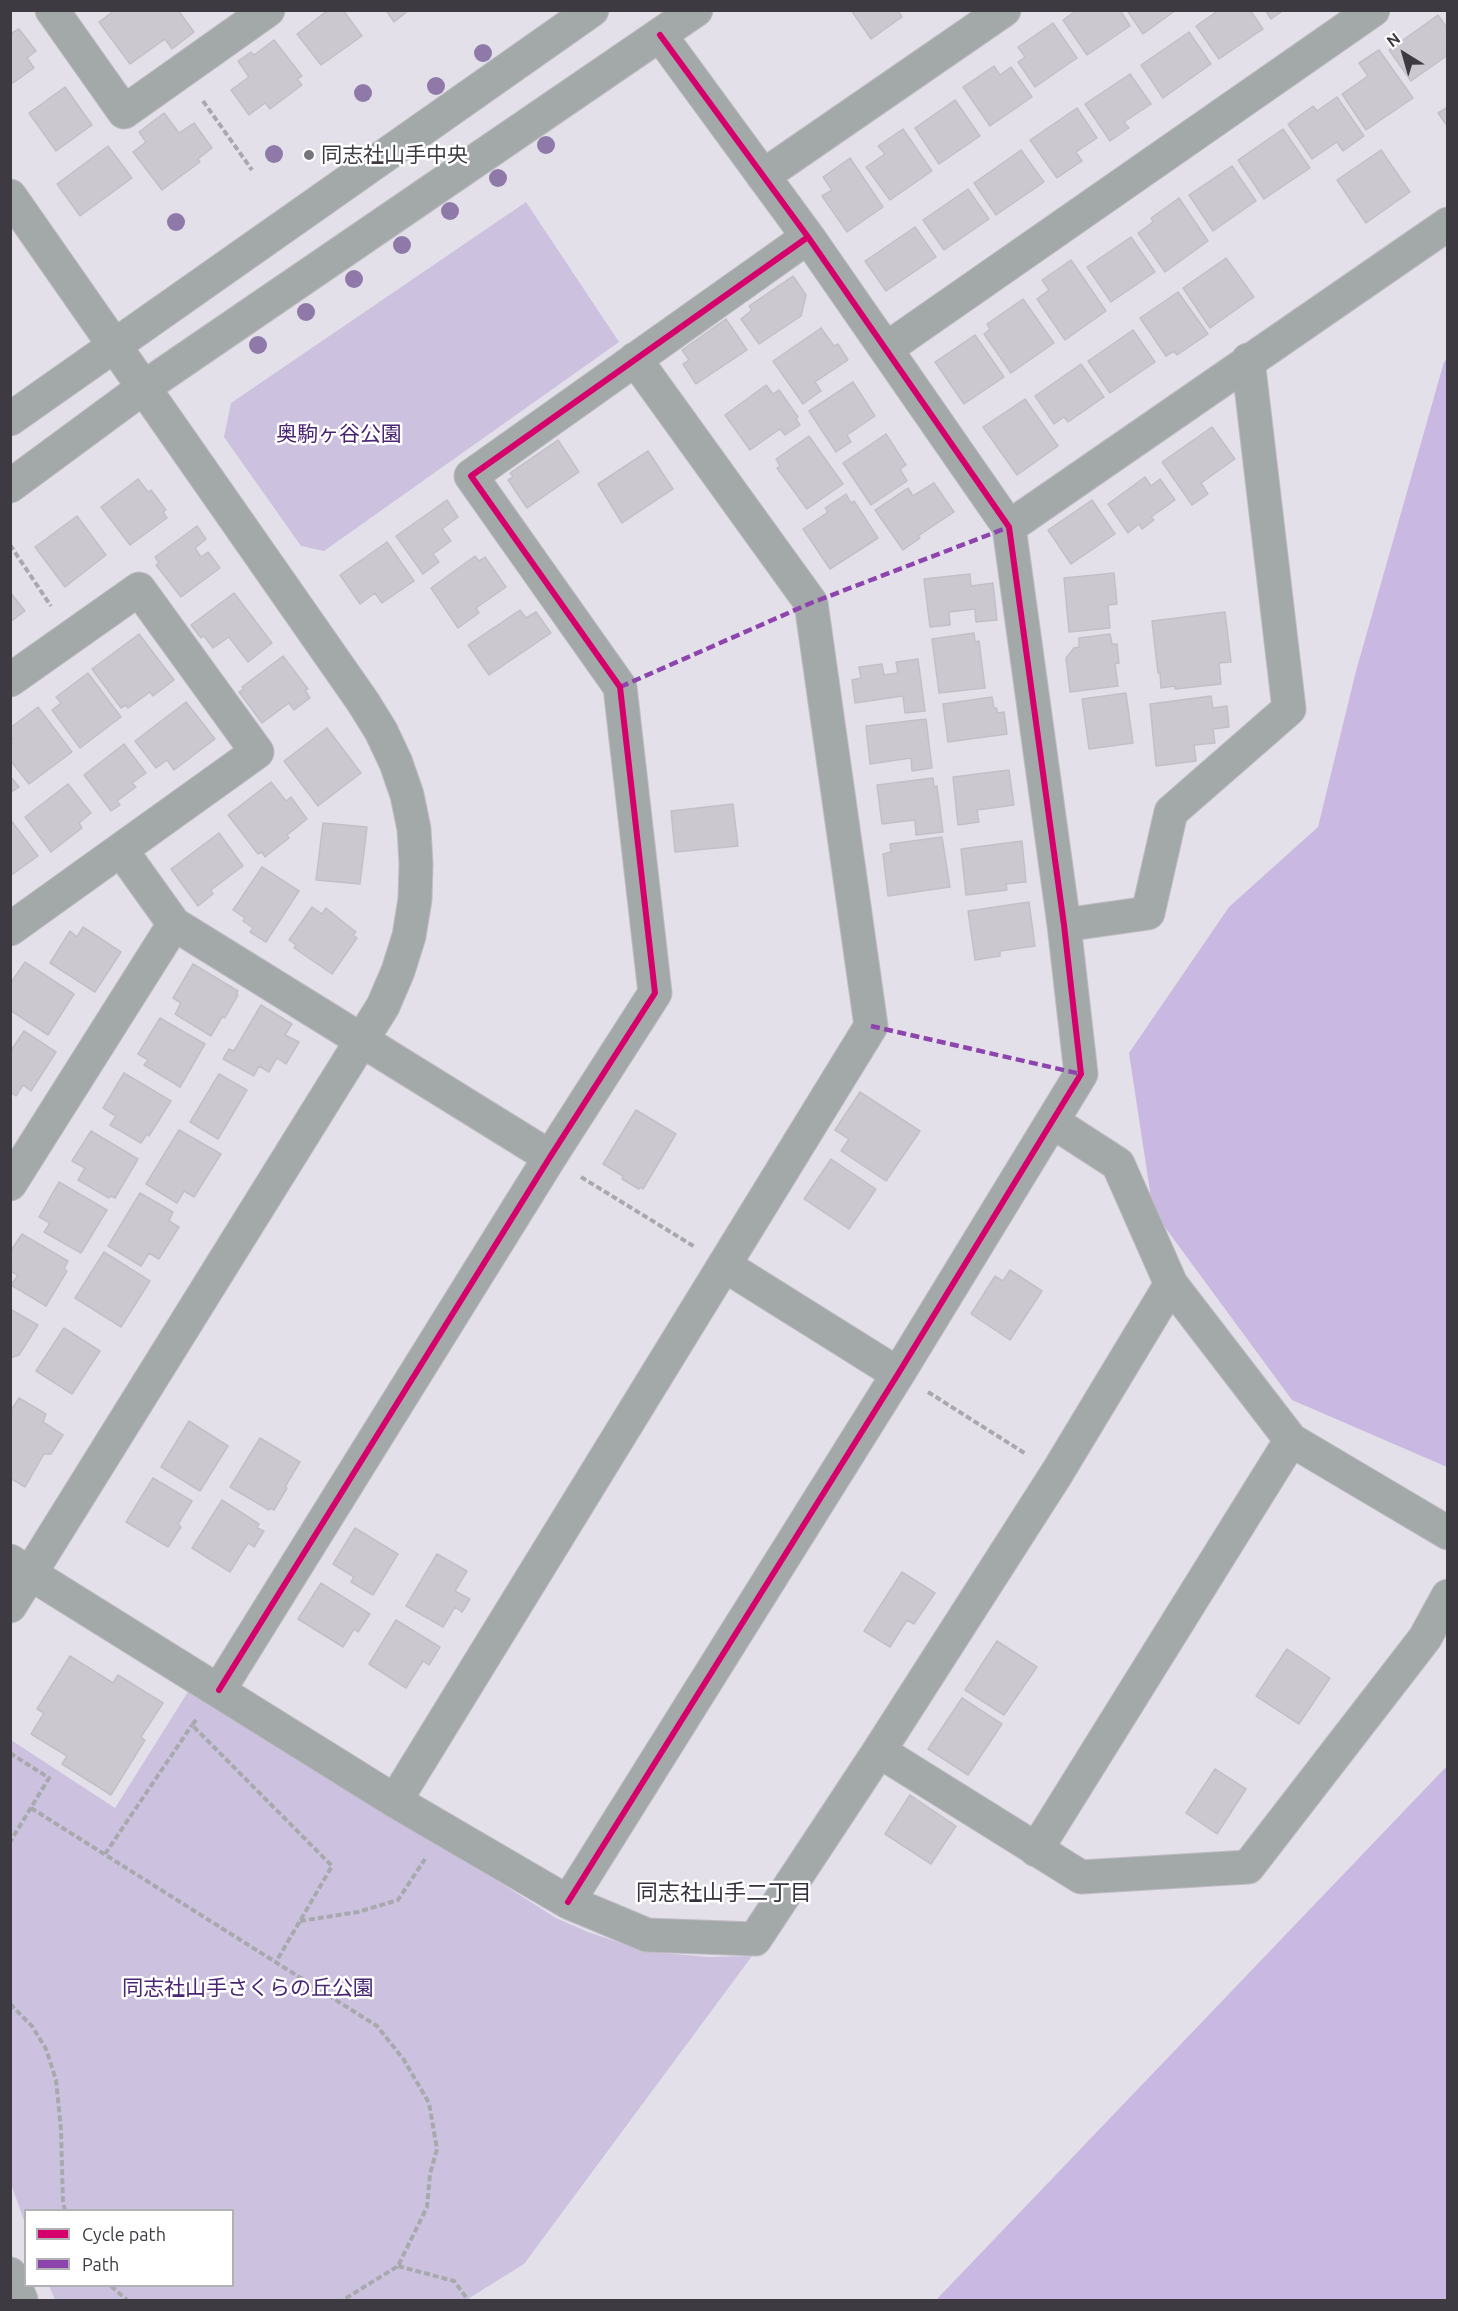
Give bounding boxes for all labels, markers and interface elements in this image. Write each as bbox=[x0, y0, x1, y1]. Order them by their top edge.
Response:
north arrow bbox=[1374, 24, 1434, 84]
text: N bbox=[1383, 29, 1403, 50]
place label: 同志社山手中央 bbox=[321, 142, 468, 168]
marker: 同志社山手中央 bbox=[302, 148, 316, 162]
park label: 奥駒ヶ谷公園 bbox=[276, 421, 402, 447]
district label: 同志社山手二丁目 bbox=[636, 1880, 812, 1906]
park label: 同志社山手さくらの丘公園 bbox=[122, 1975, 374, 2001]
legend bbox=[24, 2209, 234, 2287]
text: Cycle path bbox=[82, 2224, 166, 2244]
text: Path bbox=[82, 2254, 119, 2274]

